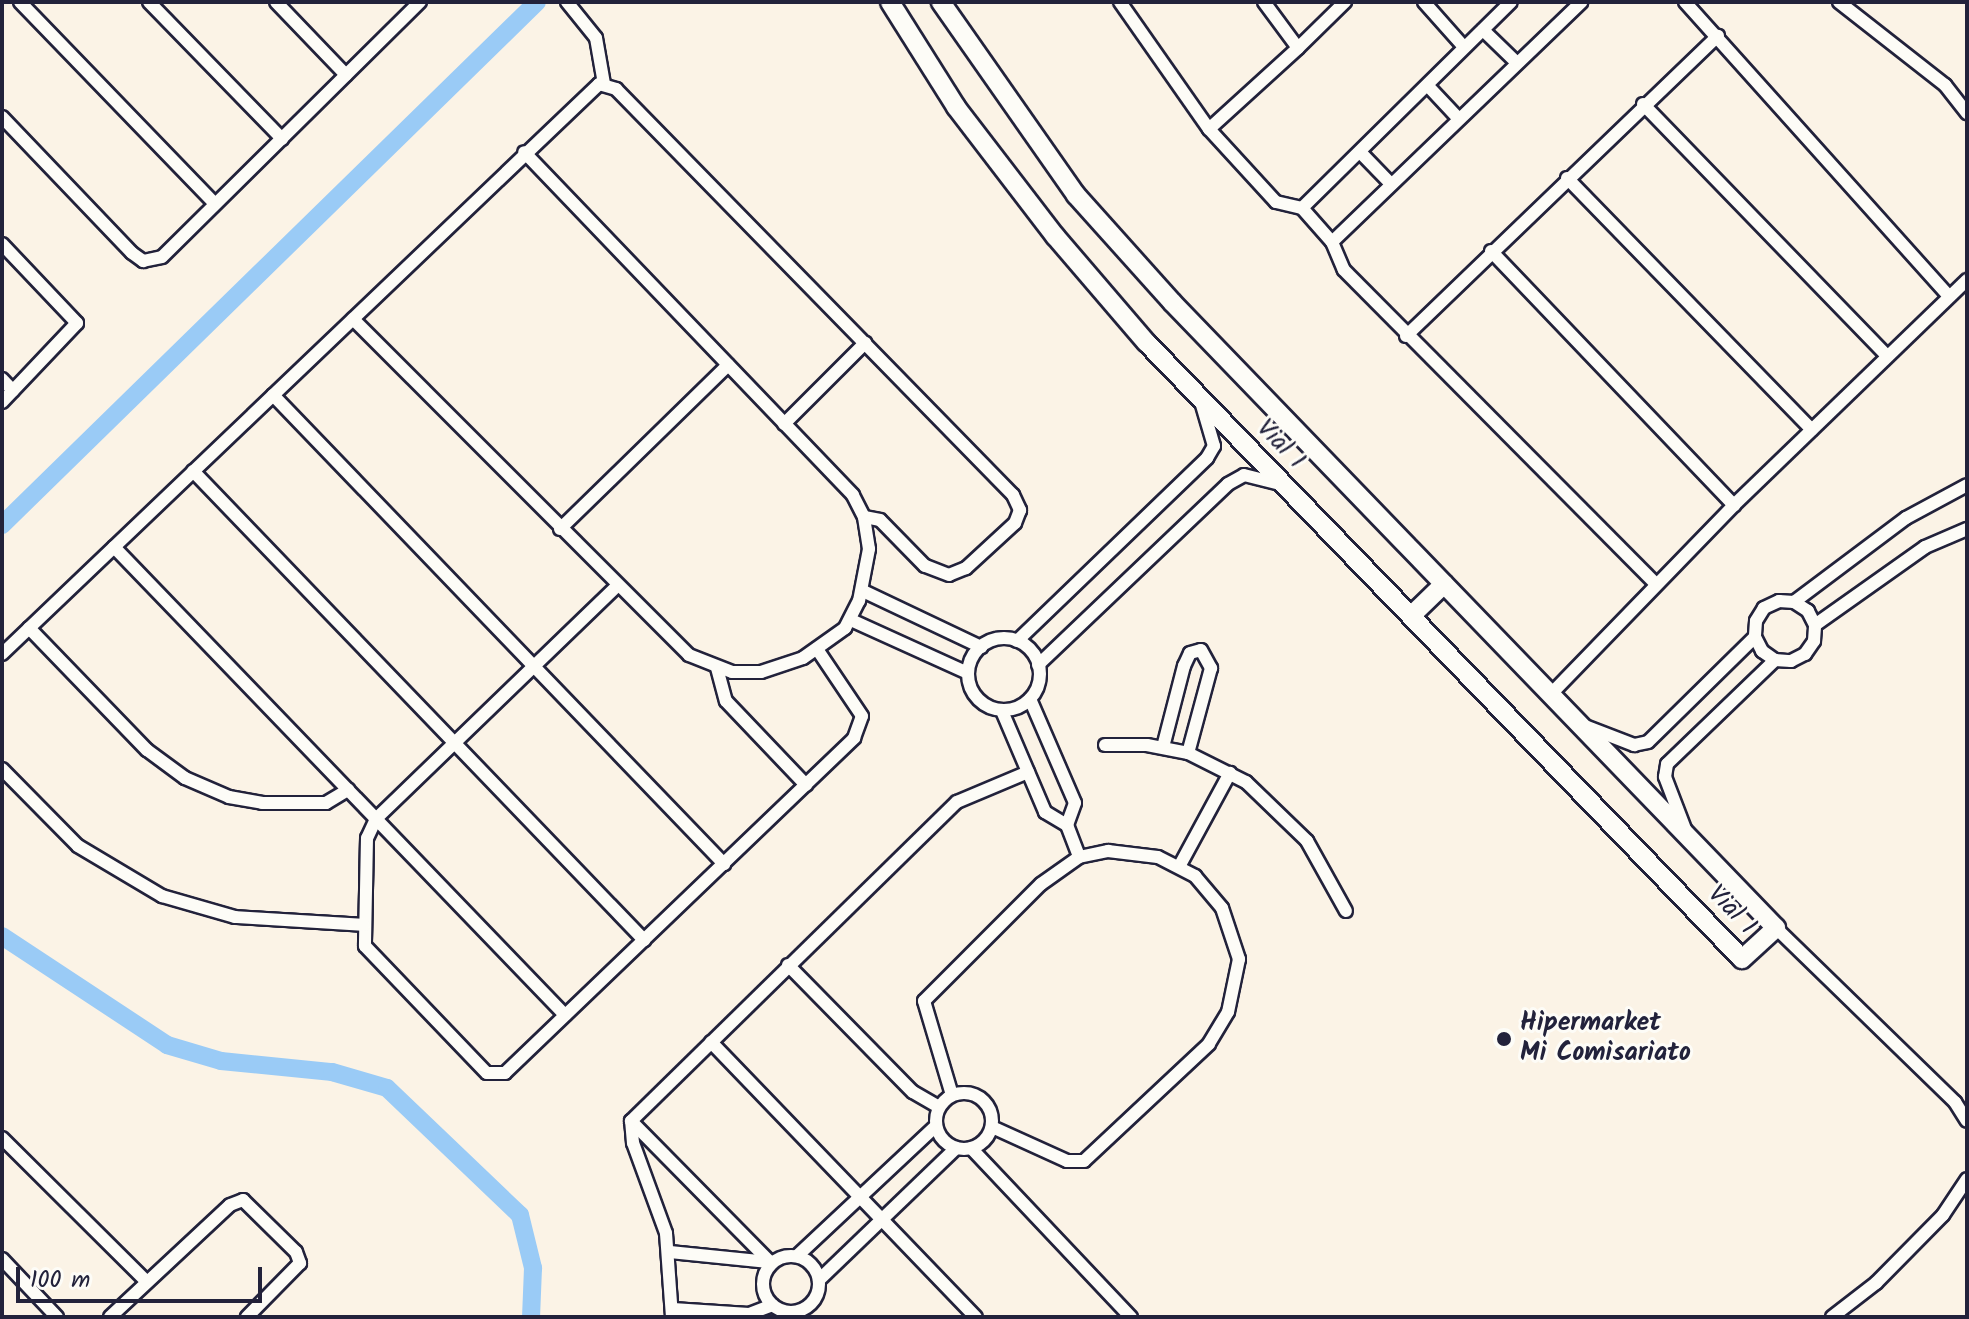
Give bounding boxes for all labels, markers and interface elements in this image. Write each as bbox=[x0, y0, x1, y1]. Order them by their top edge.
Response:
street label: Vial 1 bbox=[1249, 414, 1311, 476]
street label: Vial 1 bbox=[1700, 880, 1762, 942]
place label: Hipermarket Mi Comisariato bbox=[1520, 1008, 1691, 1070]
marker: Hipermarket Mi Comisariato bbox=[1495, 1030, 1513, 1048]
scale bar bbox=[20, 1251, 266, 1301]
text: 100 m bbox=[30, 1261, 90, 1300]

